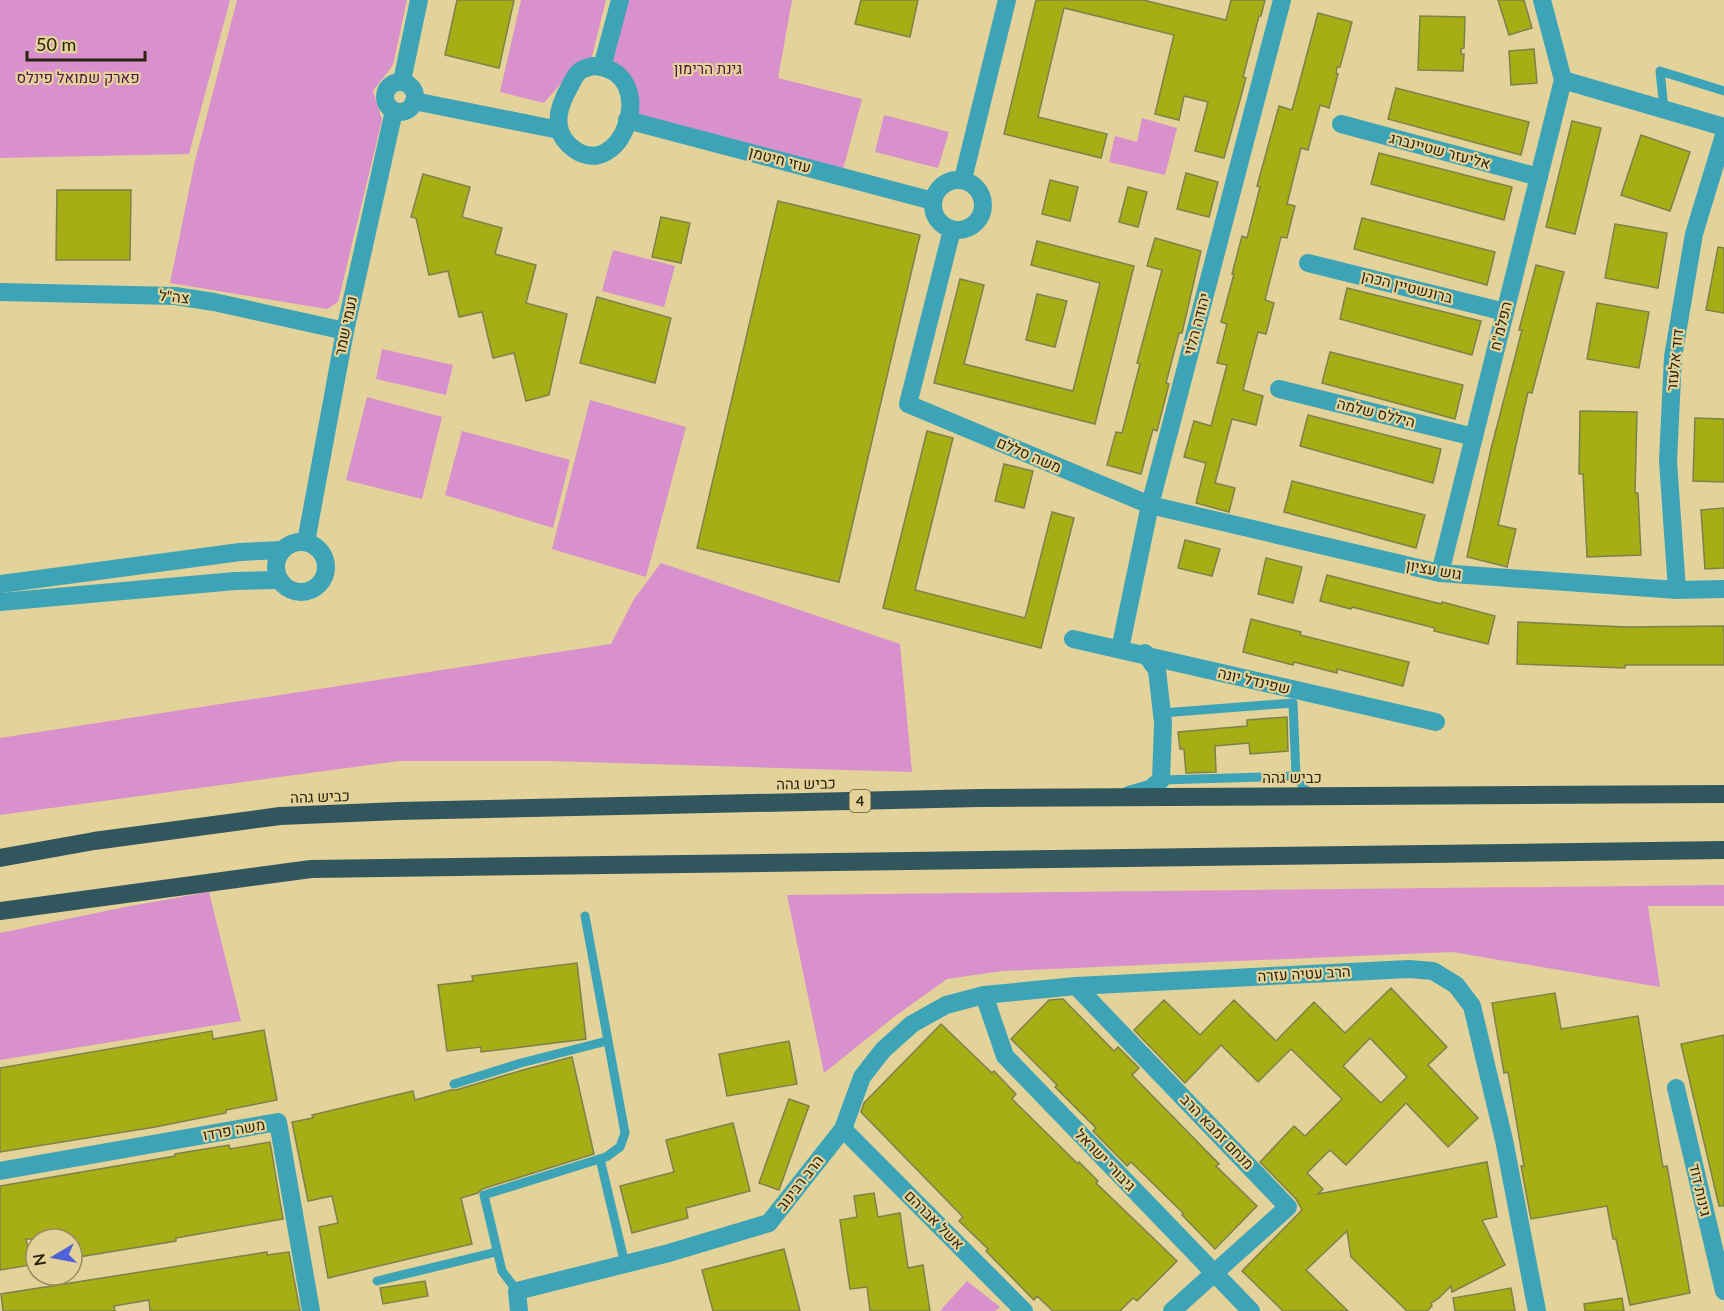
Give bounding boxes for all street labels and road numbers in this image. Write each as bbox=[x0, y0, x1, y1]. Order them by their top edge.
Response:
street label: אליעזר שטיינברג bbox=[1388, 128, 1493, 172]
street label: עוזי חיטמן bbox=[747, 142, 813, 176]
street label: ברונשטיין הכהן bbox=[1360, 266, 1455, 306]
street label: צה"ל bbox=[158, 285, 190, 307]
street label: יהודה הלוי bbox=[1179, 291, 1213, 357]
street label: נעמי שמר bbox=[330, 294, 360, 357]
street label: הפלמ"ח bbox=[1485, 299, 1515, 352]
street label: דוד אלעזר bbox=[1662, 328, 1686, 392]
street label: היללס שלמה bbox=[1335, 394, 1417, 430]
street label: משה סללם bbox=[994, 432, 1064, 476]
street label: גוש עציון bbox=[1405, 555, 1464, 583]
street label: שפינדל יונה bbox=[1216, 663, 1292, 697]
street label: כביש גהה bbox=[1262, 768, 1322, 786]
street label: כביש גהה bbox=[776, 773, 836, 793]
street label: כביש גהה bbox=[290, 786, 350, 806]
road number: 4 bbox=[850, 790, 870, 812]
street label: הרב עטיה עזרה bbox=[1257, 962, 1351, 984]
street label: מנחם זמבא הרב bbox=[1177, 1090, 1258, 1173]
street label: משה פרדו bbox=[201, 1115, 266, 1143]
street label: גיבורי ישראל bbox=[1072, 1124, 1140, 1194]
street label: הרב רבינוב bbox=[772, 1151, 826, 1214]
street label: גינות דוד bbox=[1686, 1162, 1716, 1218]
street label: אשל אברהם bbox=[901, 1186, 968, 1253]

